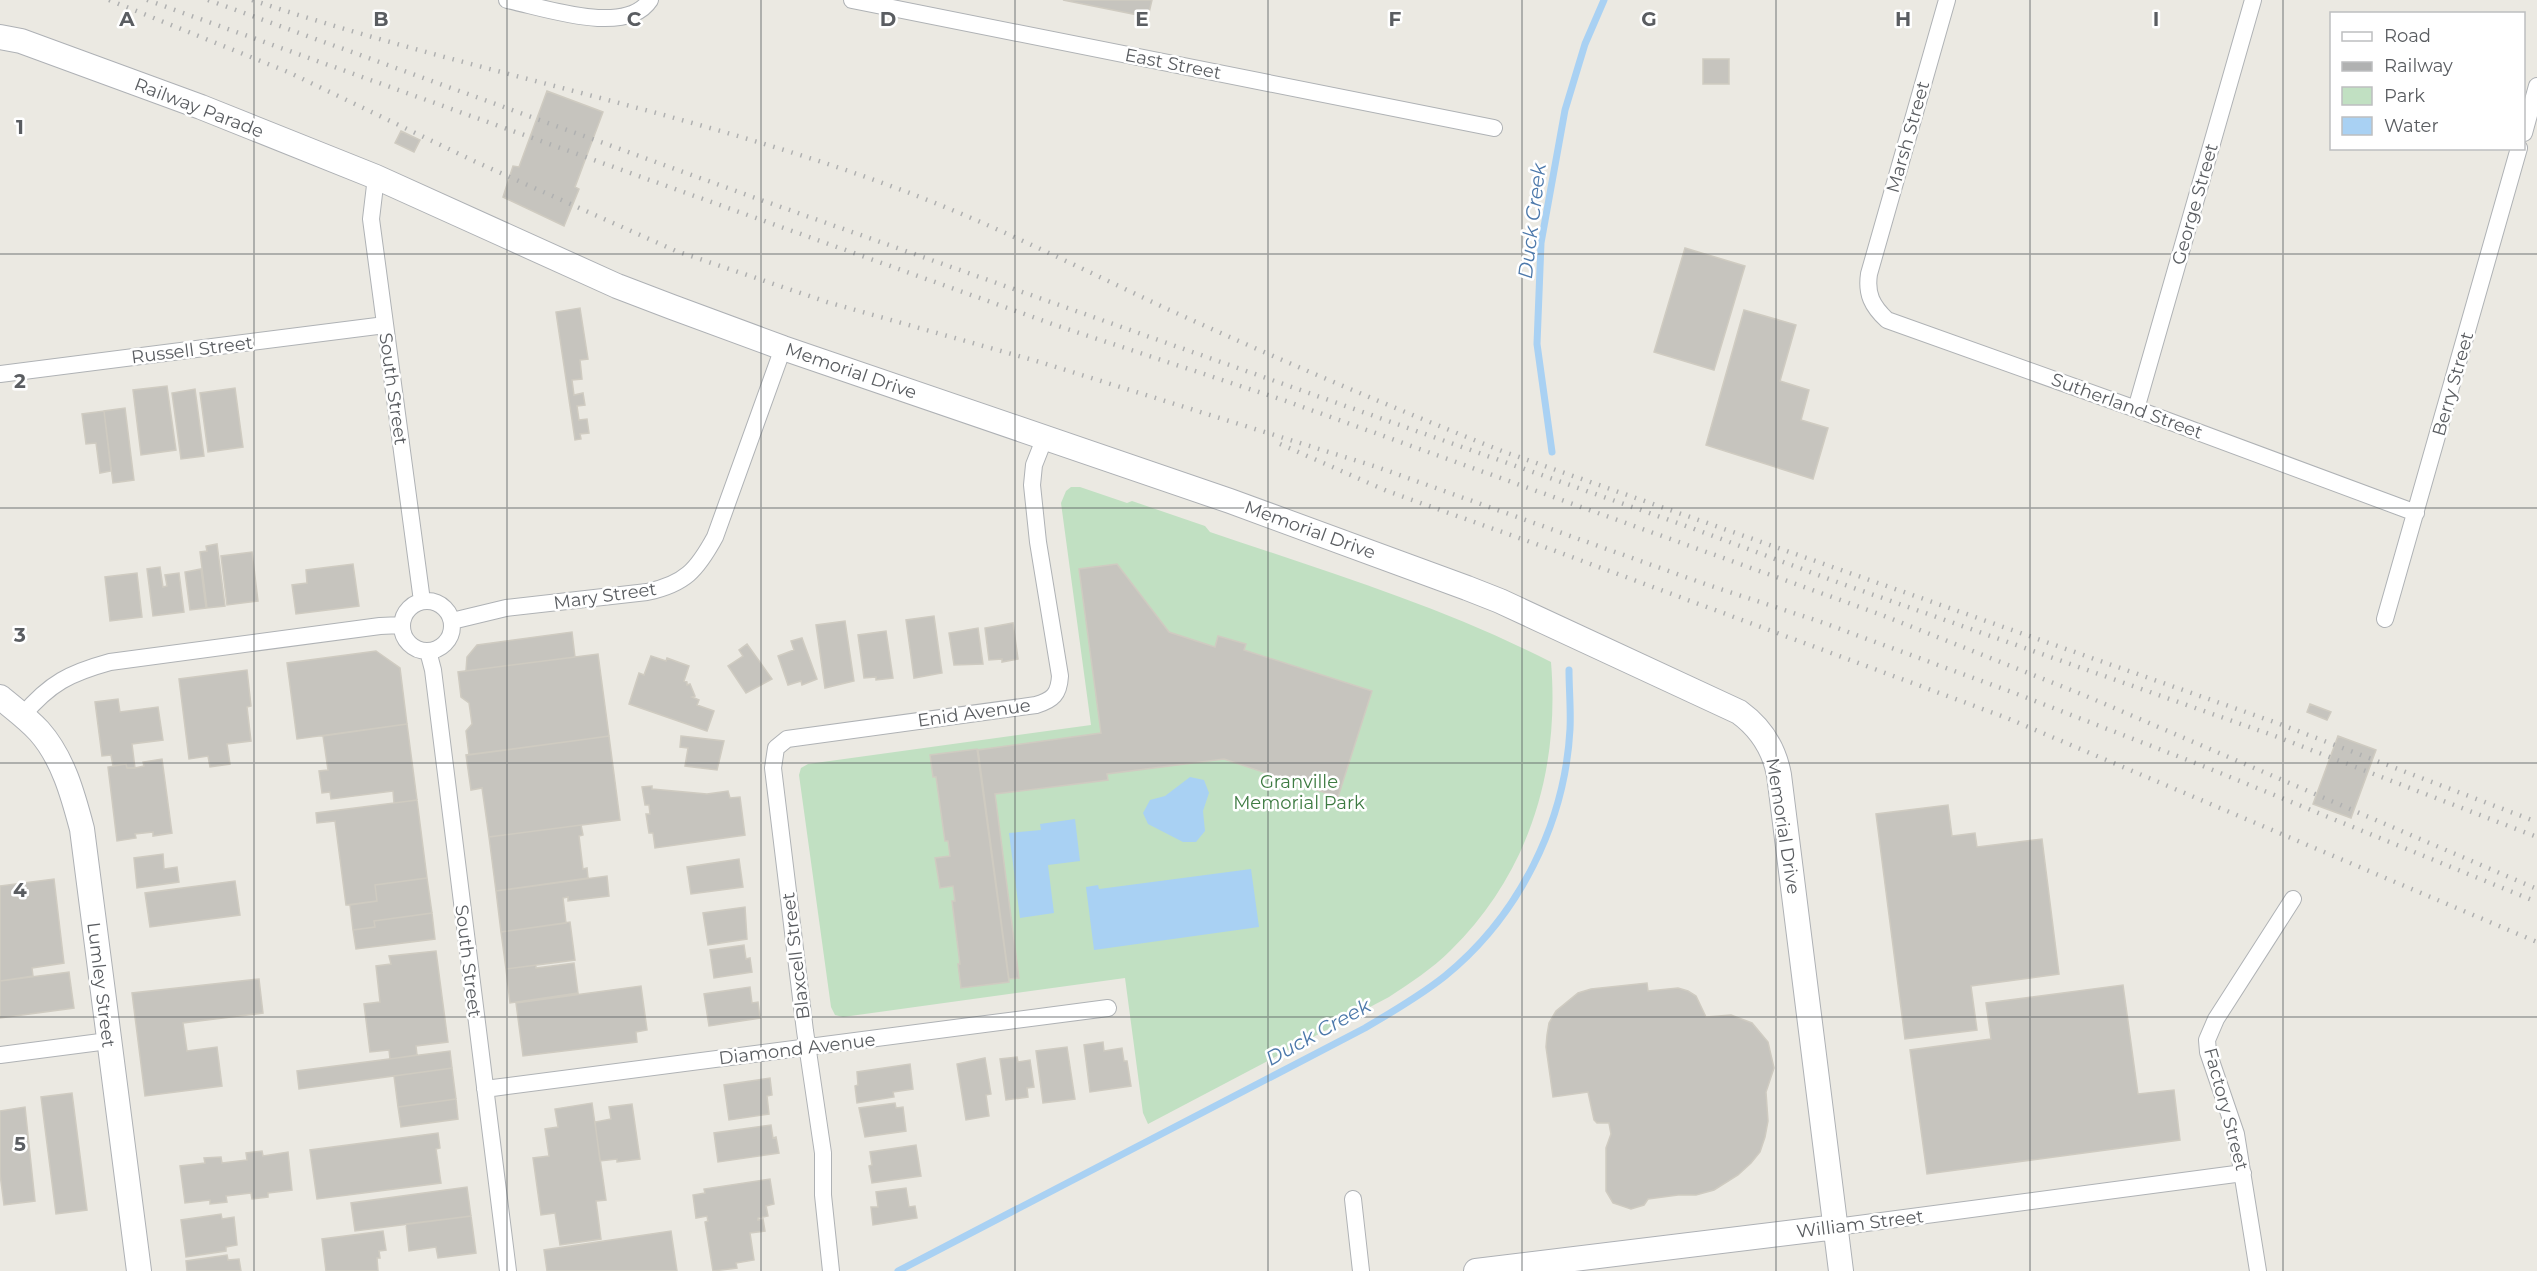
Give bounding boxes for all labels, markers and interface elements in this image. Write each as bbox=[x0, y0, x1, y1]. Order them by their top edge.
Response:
text: A bbox=[118, 7, 135, 31]
text: B bbox=[373, 7, 389, 31]
text: C bbox=[627, 7, 642, 31]
text: D bbox=[880, 7, 896, 31]
text: E bbox=[1135, 7, 1149, 31]
text: F bbox=[1389, 7, 1402, 31]
text: G bbox=[1641, 7, 1657, 31]
text: H bbox=[1895, 7, 1911, 31]
text: I bbox=[2153, 7, 2159, 31]
legend bbox=[2330, 12, 2525, 150]
text: Road bbox=[2384, 25, 2431, 47]
street label: East Street bbox=[1123, 44, 1223, 84]
text: Railway bbox=[2384, 55, 2453, 77]
street label: Railway Parade bbox=[131, 73, 267, 143]
street label: Marsh Street bbox=[1882, 79, 1934, 195]
text: Park bbox=[2384, 85, 2425, 107]
text: 1 bbox=[16, 115, 24, 139]
text: Water bbox=[2384, 115, 2439, 137]
street label: George Street bbox=[2167, 141, 2223, 267]
water label: Duck Creek bbox=[1513, 161, 1551, 280]
street label: Berry Street bbox=[2428, 329, 2478, 439]
street label: South Street bbox=[374, 331, 412, 447]
street label: Russell Street bbox=[130, 332, 254, 368]
street label: Memorial Drive bbox=[782, 338, 920, 404]
street label: Sutherland Street bbox=[2048, 368, 2206, 444]
text: 2 bbox=[14, 369, 26, 393]
street label: Memorial Drive bbox=[1242, 496, 1379, 564]
street label: Mary Street bbox=[552, 578, 658, 614]
text: 3 bbox=[13, 623, 26, 647]
street label: Enid Avenue bbox=[916, 694, 1032, 732]
street label: Memorial Drive bbox=[1761, 756, 1805, 896]
park label: Granville Memorial Park bbox=[1233, 771, 1365, 814]
text: 4 bbox=[13, 878, 27, 902]
street label: Blaxcell Street bbox=[777, 891, 815, 1021]
street label: South Street bbox=[450, 904, 486, 1018]
street label: Lumley Street bbox=[82, 921, 120, 1049]
water label: Duck Creek bbox=[1261, 993, 1376, 1071]
street label: Diamond Avenue bbox=[717, 1028, 877, 1070]
street label: Factory Street bbox=[2199, 1045, 2253, 1173]
text: 5 bbox=[14, 1132, 26, 1156]
street label: William Street bbox=[1795, 1205, 1925, 1243]

